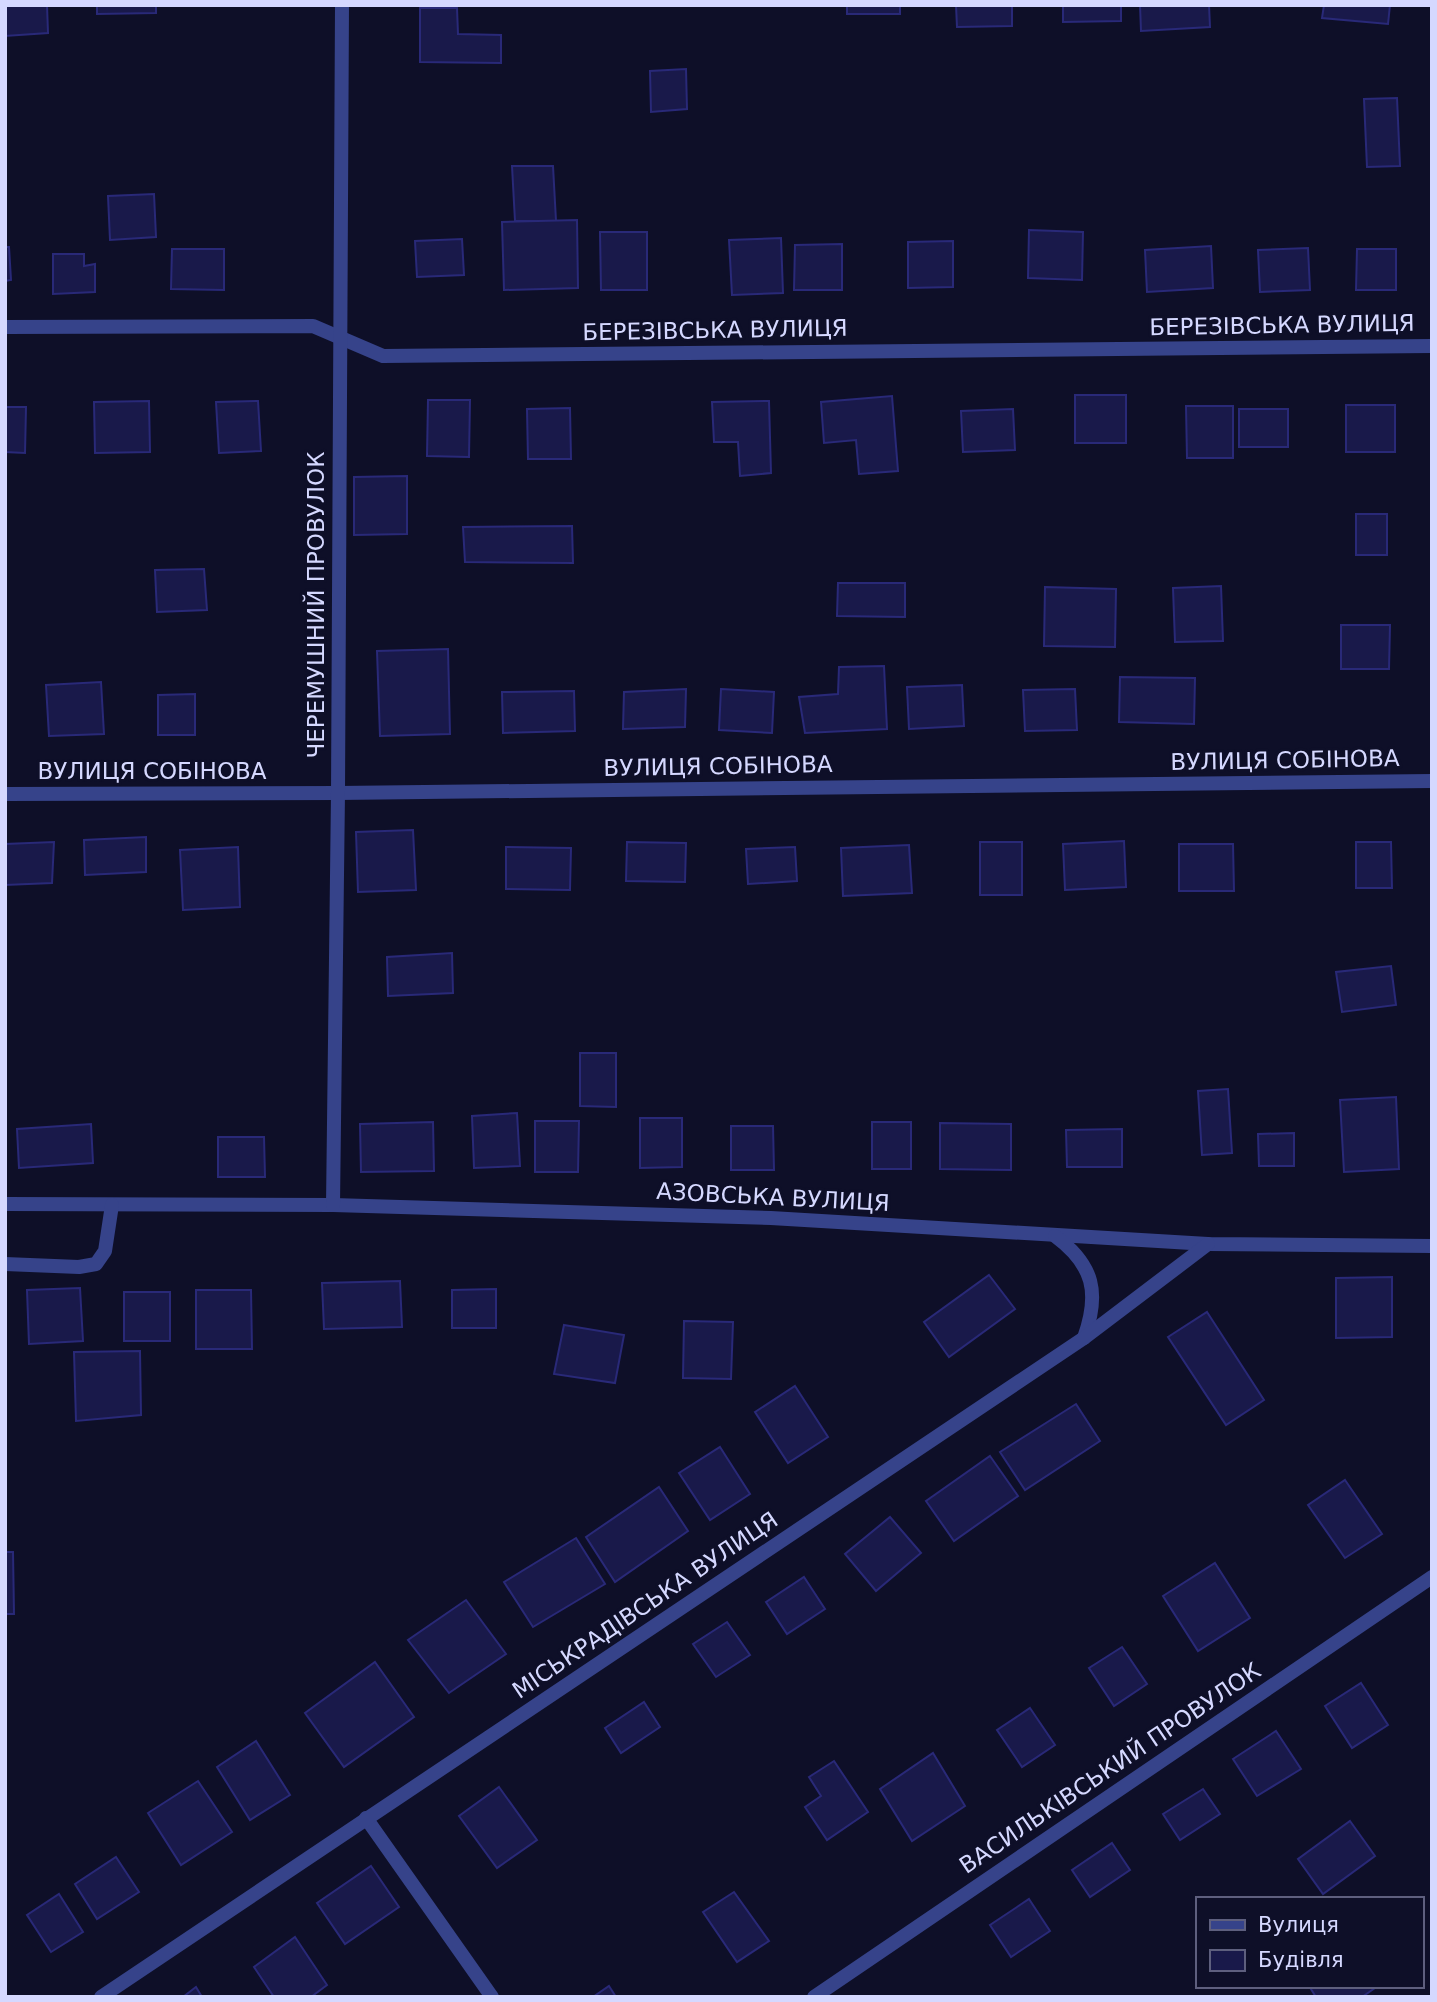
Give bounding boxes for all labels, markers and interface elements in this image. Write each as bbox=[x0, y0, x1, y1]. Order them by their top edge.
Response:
street label: БЕРЕЗІВСЬКА ВУЛИЦЯ bbox=[1149, 310, 1415, 340]
street label: БЕРЕЗІВСЬКА ВУЛИЦЯ bbox=[582, 315, 848, 345]
street label: ЧЕРЕМУШНИЙ ПРОВУЛОК bbox=[302, 452, 329, 758]
street label: ВУЛИЦЯ СОБІНОВА bbox=[1170, 745, 1400, 775]
street label: ВУЛИЦЯ СОБІНОВА bbox=[603, 751, 833, 781]
street label: ВУЛИЦЯ СОБІНОВА bbox=[37, 758, 267, 784]
street label: АЗОВСЬКА ВУЛИЦЯ bbox=[656, 1178, 890, 1216]
street label: МІСЬКРАДІВСЬКА ВУЛИЦЯ bbox=[507, 1506, 783, 1704]
street label: ВАСИЛЬКІВСЬКИЙ ПРОВУЛОК bbox=[954, 1656, 1265, 1879]
legend bbox=[1196, 1897, 1423, 1988]
text: Вулиця bbox=[1258, 1913, 1339, 1937]
text: Будівля bbox=[1258, 1948, 1344, 1972]

